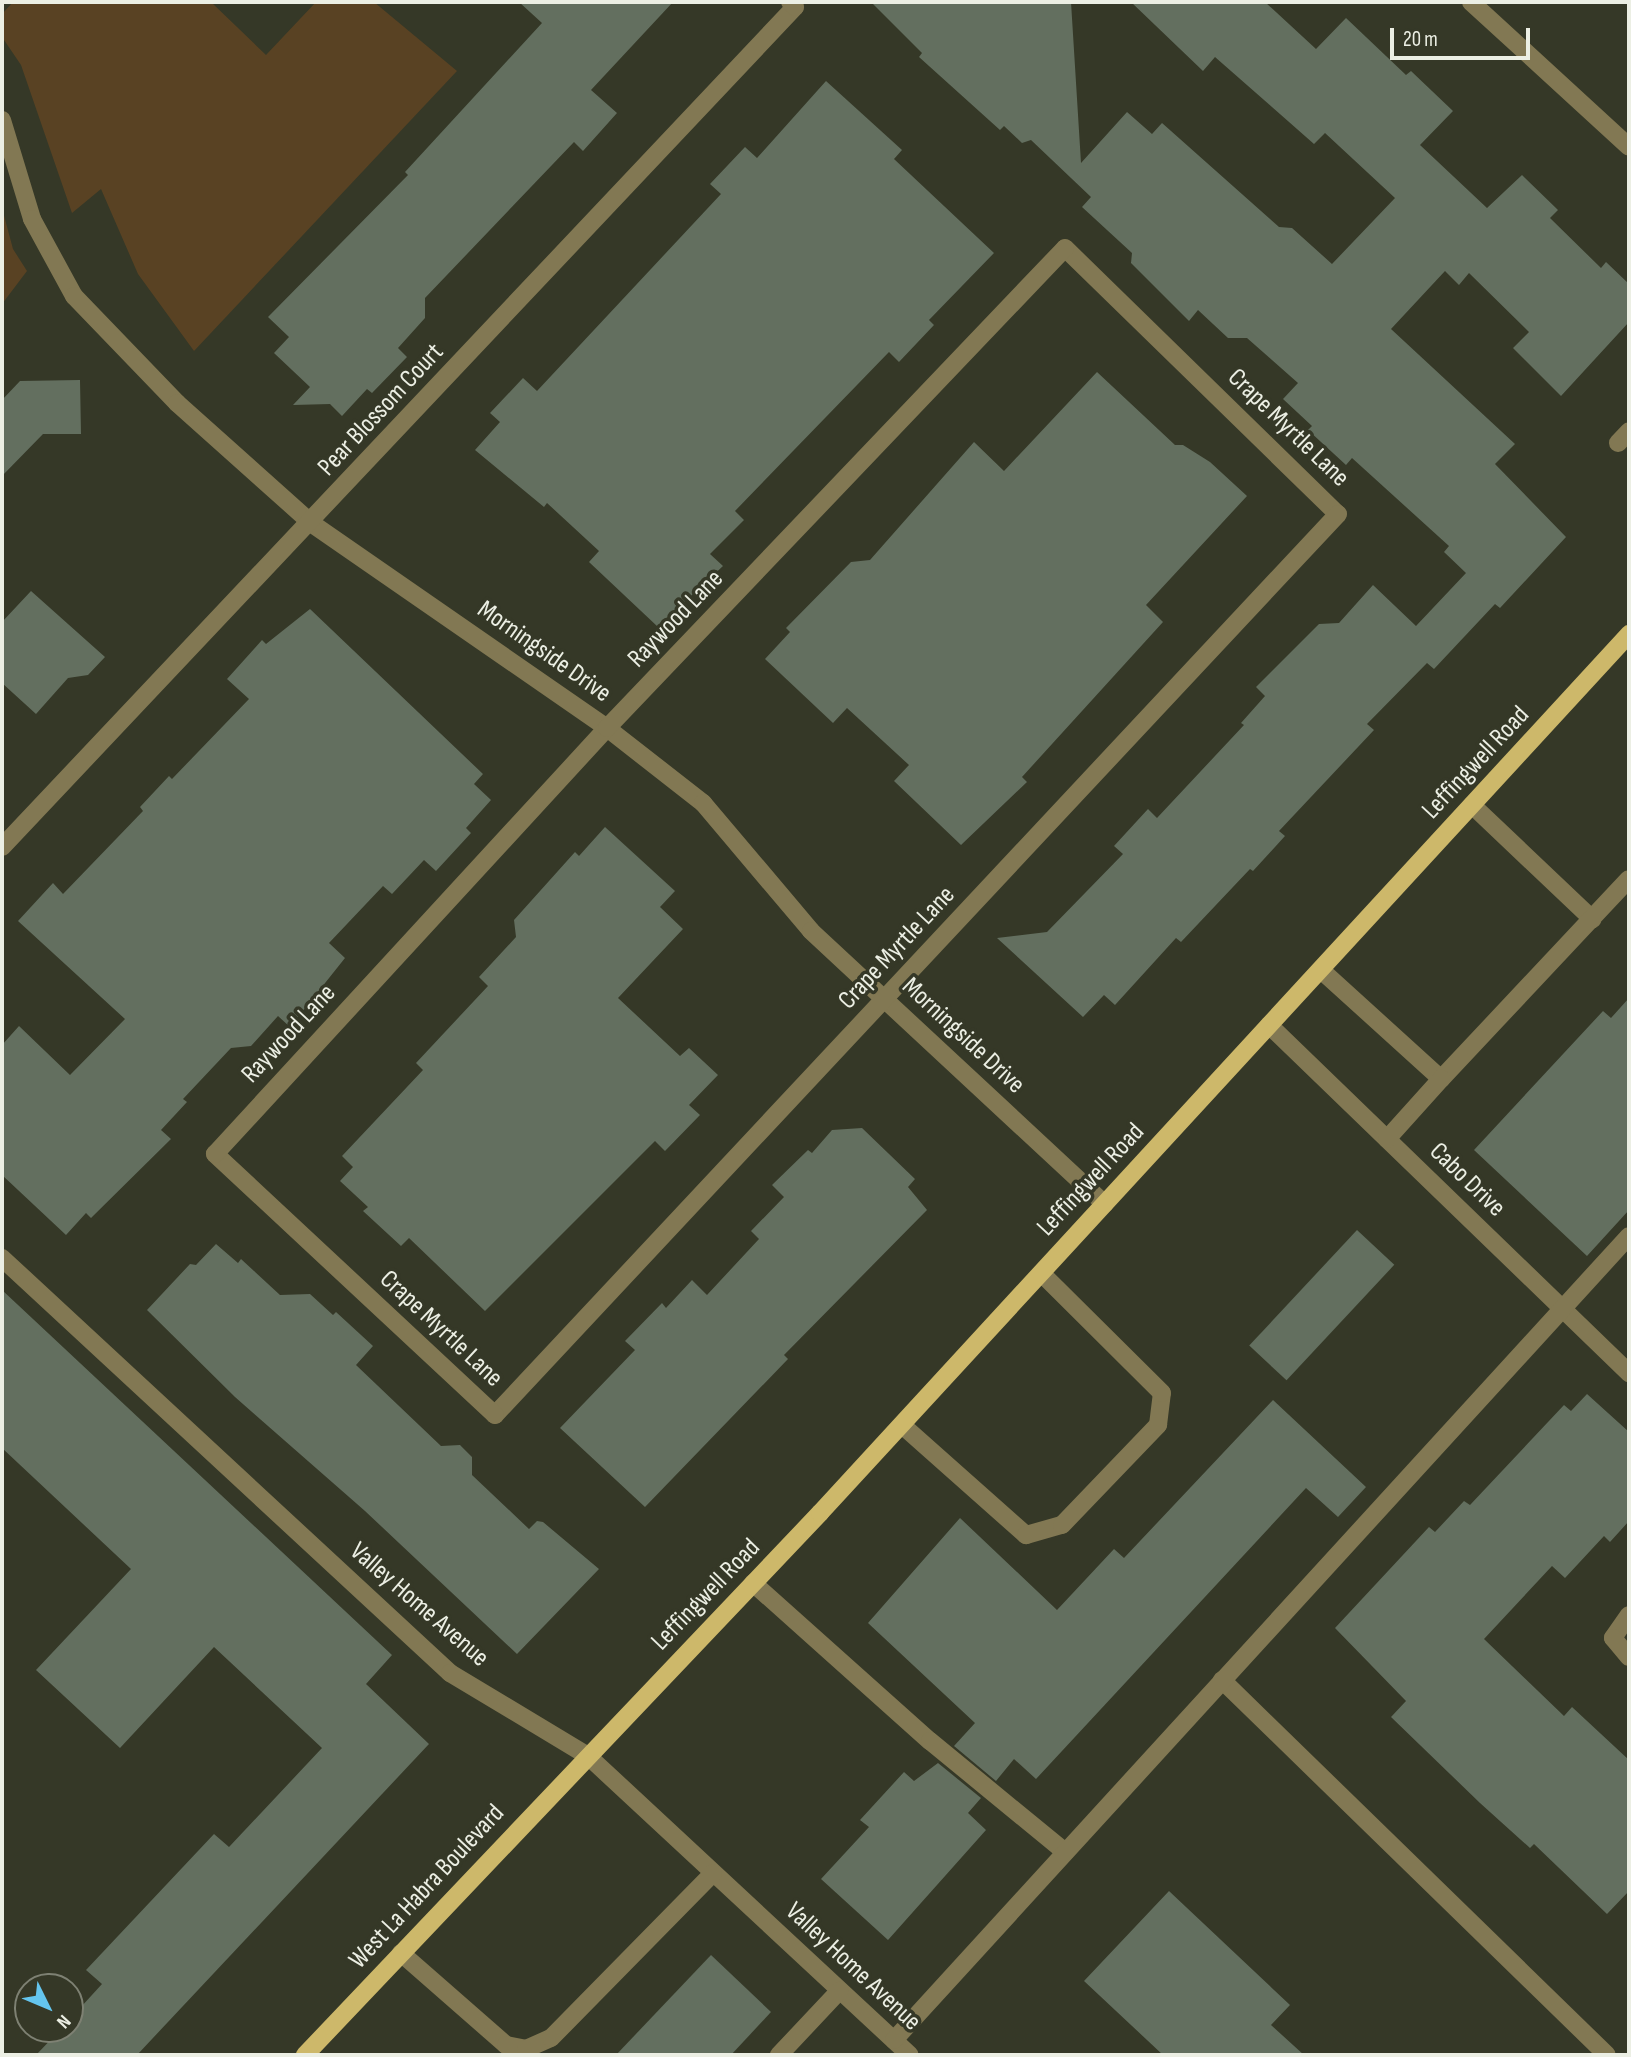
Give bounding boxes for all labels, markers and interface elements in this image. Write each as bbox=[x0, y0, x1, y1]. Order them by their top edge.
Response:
scale bar bbox=[1393, 14, 1533, 58]
text: 20 m bbox=[1403, 27, 1438, 52]
street label: Pear Blossom Court bbox=[312, 337, 450, 483]
street label: Crape Myrtle Lane bbox=[1221, 362, 1355, 494]
street label: Raywood Lane bbox=[622, 564, 730, 674]
street label: Morningside Drive bbox=[471, 594, 617, 710]
street label: Leffingwell Road bbox=[1416, 700, 1536, 826]
street label: Crape Myrtle Lane bbox=[832, 880, 962, 1016]
street label: Morningside Drive bbox=[895, 971, 1031, 1101]
street label: Raywood Lane bbox=[235, 978, 343, 1090]
street label: Leffingwell Road bbox=[1031, 1117, 1151, 1243]
street label: Cabo Drive bbox=[1423, 1136, 1511, 1224]
street label: Crape Myrtle Lane bbox=[373, 1264, 509, 1394]
street label: Leffingwell Road bbox=[645, 1533, 767, 1657]
street label: Valley Home Avenue bbox=[343, 1536, 495, 1674]
street label: West La Habra Boulevard bbox=[343, 1798, 511, 1976]
street label: Valley Home Avenue bbox=[779, 1896, 927, 2038]
north arrow bbox=[14, 1973, 84, 2043]
text: N bbox=[51, 2010, 75, 2033]

